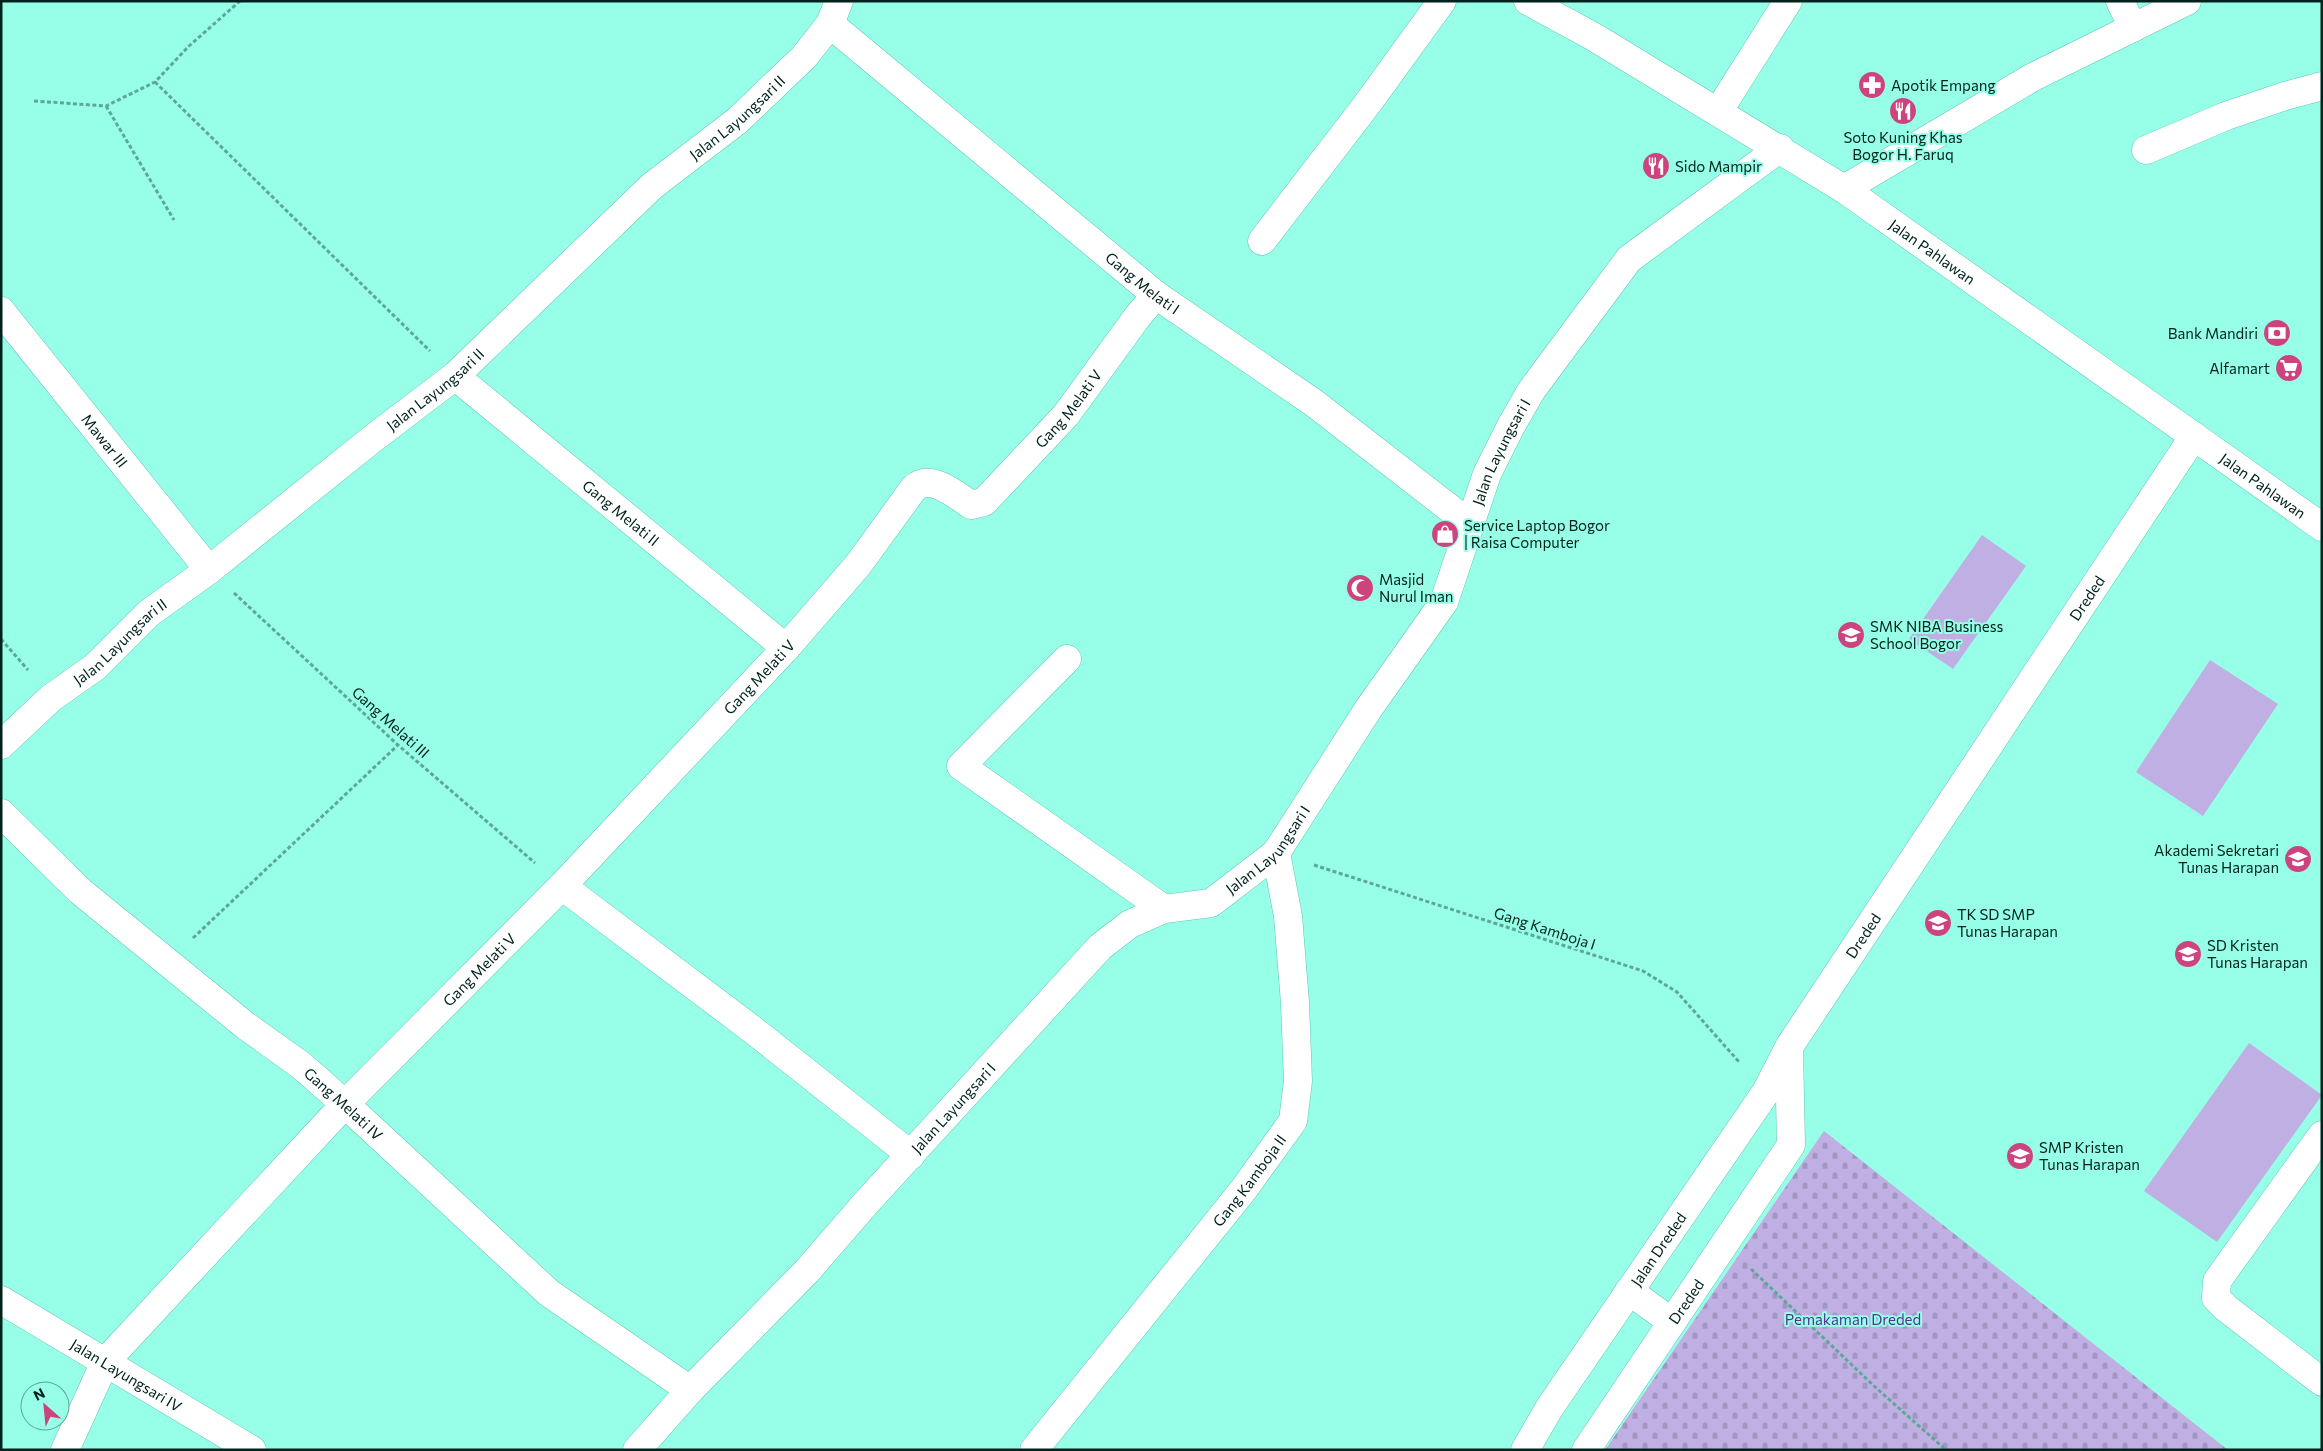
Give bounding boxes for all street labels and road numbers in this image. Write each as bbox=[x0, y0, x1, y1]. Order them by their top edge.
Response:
street label: Jalan Layungsari II bbox=[686, 71, 788, 163]
street label: Jalan Pahlawan bbox=[1886, 215, 1979, 288]
street label: Gang Melati I bbox=[1102, 248, 1183, 318]
street label: Jalan Layungsari II bbox=[383, 344, 487, 434]
street label: Gang Melati V bbox=[1031, 366, 1105, 451]
street label: Jalan Layungsari I bbox=[1468, 395, 1534, 508]
street label: Mawar III bbox=[78, 410, 132, 471]
street label: Jalan Pahlawan bbox=[2217, 449, 2310, 522]
street label: Gang Melati II bbox=[579, 476, 663, 549]
street label: Dreded bbox=[2065, 572, 2108, 624]
street label: Jalan Layungsari II bbox=[70, 594, 170, 689]
street label: Gang Melati V bbox=[720, 636, 798, 718]
street label: Gang Melati III bbox=[349, 683, 433, 761]
street label: Jalan Layungsari I bbox=[1222, 802, 1313, 897]
street label: Gang Kamboja I bbox=[1492, 903, 1598, 953]
street label: Dreded bbox=[1842, 910, 1884, 961]
street label: Gang Melati V bbox=[439, 929, 519, 1010]
street label: Jalan Layungsari I bbox=[907, 1059, 999, 1157]
street label: Gang Melati IV bbox=[301, 1063, 387, 1144]
street label: Gang Kamboja II bbox=[1209, 1131, 1289, 1230]
street label: Jalan Dreded bbox=[1627, 1209, 1690, 1290]
street label: Dreded bbox=[1664, 1276, 1707, 1327]
street label: Jalan Layungsari IV bbox=[67, 1335, 185, 1415]

